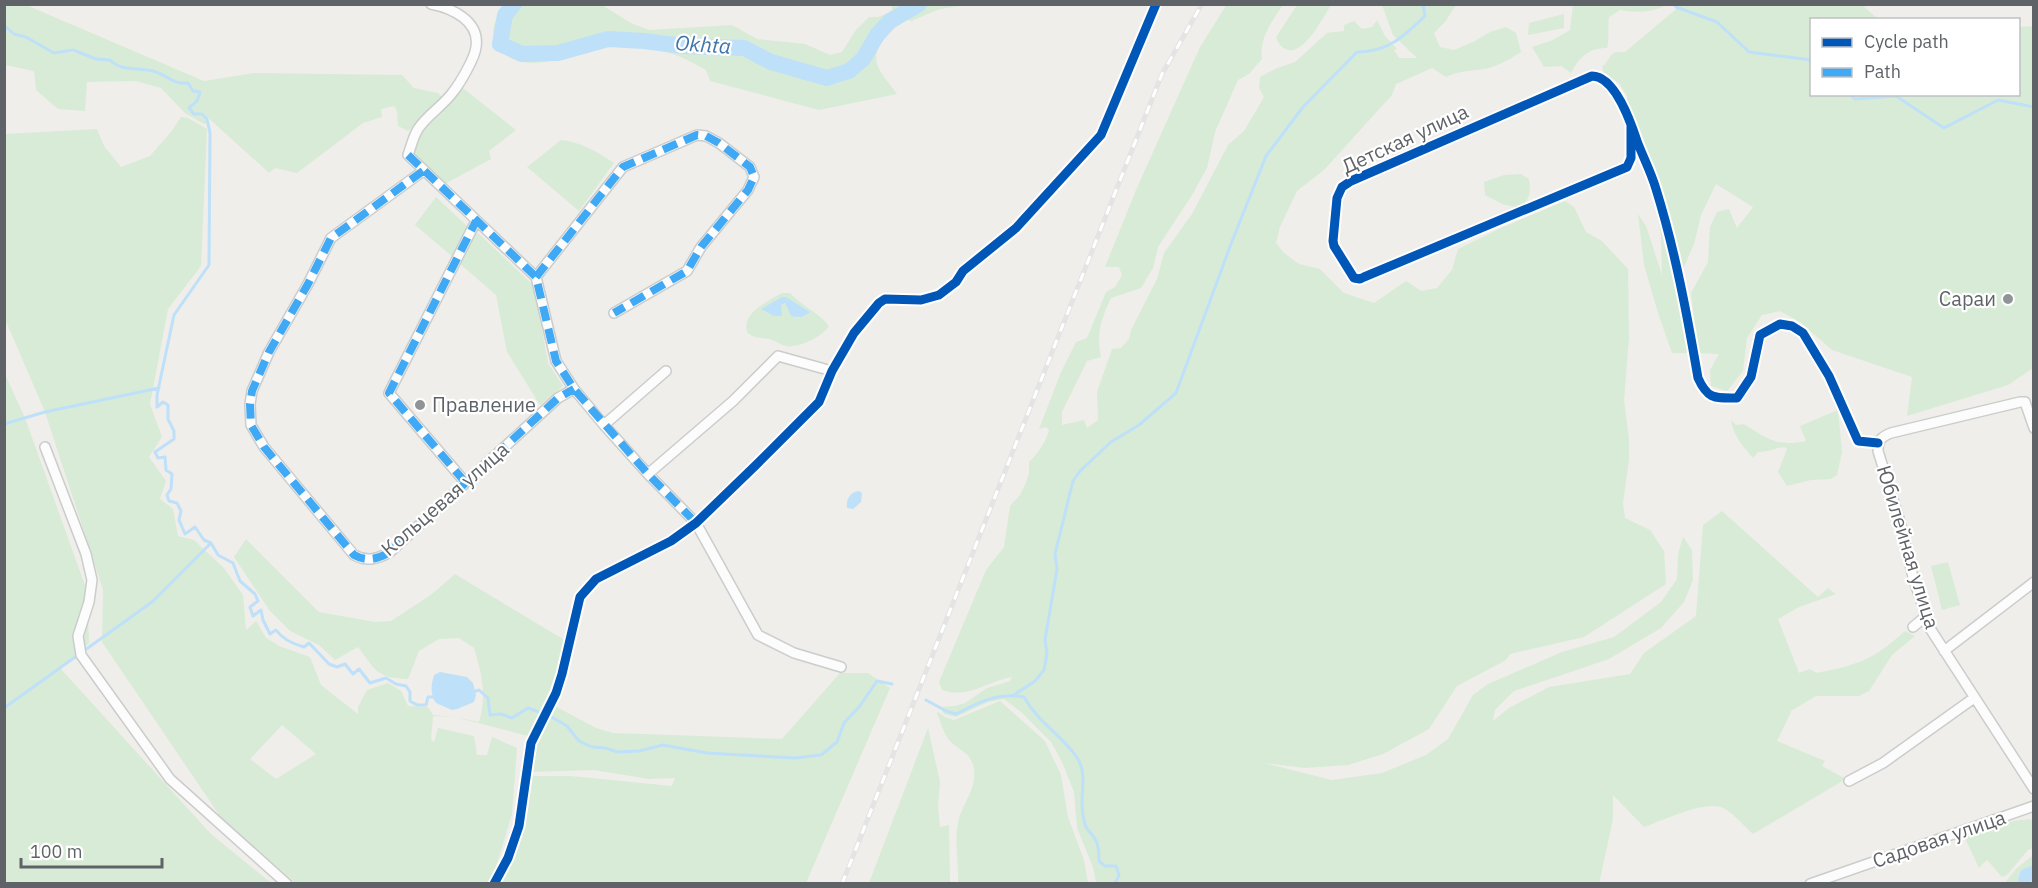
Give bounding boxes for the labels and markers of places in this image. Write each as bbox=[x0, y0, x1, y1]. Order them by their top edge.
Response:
place label: Сараи bbox=[1939, 285, 1996, 312]
marker: Сараи bbox=[2001, 292, 2015, 306]
place label: Правление bbox=[432, 391, 536, 418]
marker: Правление bbox=[413, 398, 427, 412]

